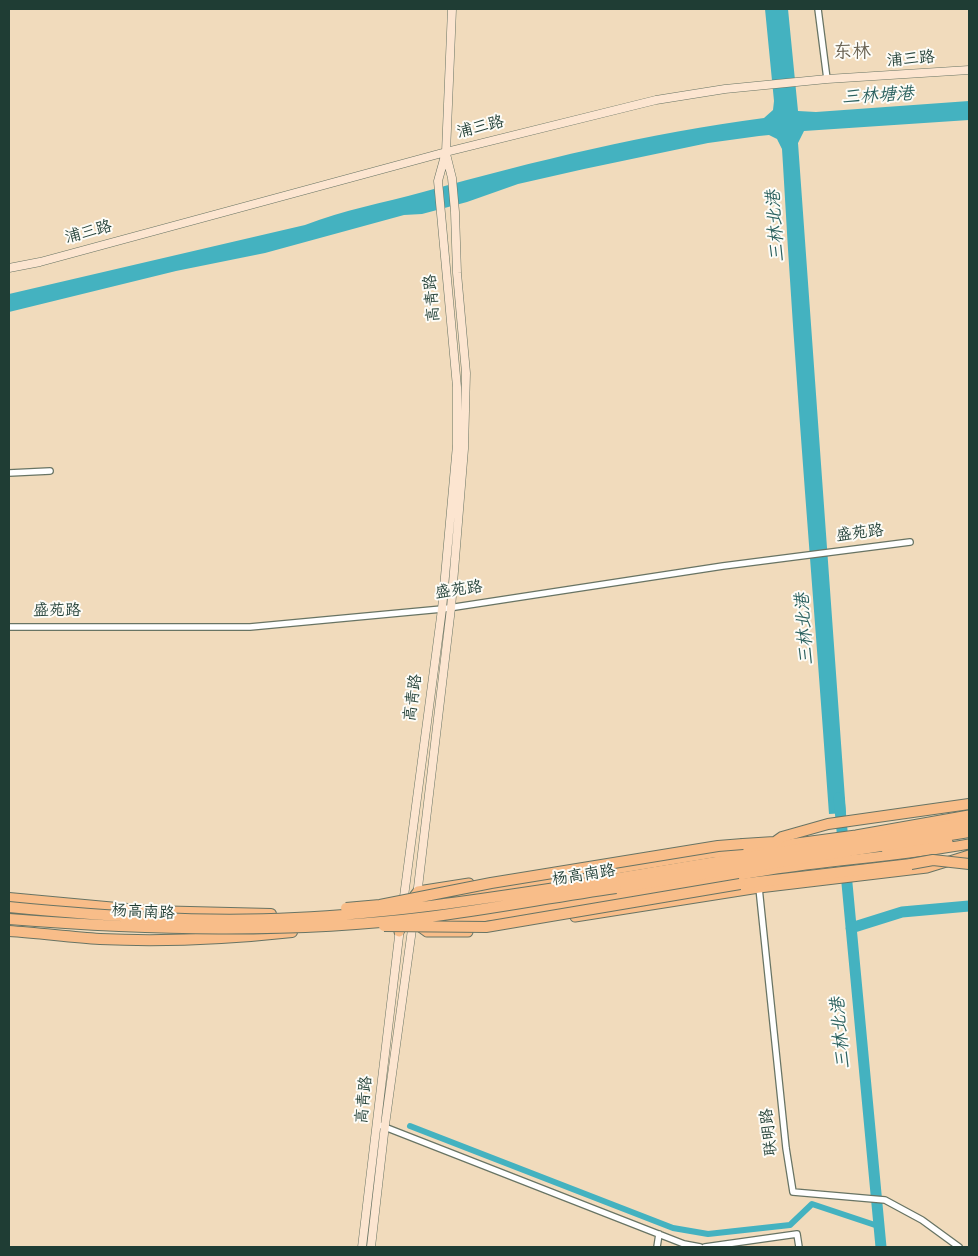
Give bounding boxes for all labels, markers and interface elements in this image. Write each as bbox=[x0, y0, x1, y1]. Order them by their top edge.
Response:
district label: 东林 bbox=[833, 43, 871, 65]
street label: 浦三路 bbox=[886, 49, 936, 73]
water label: 三林塘港 bbox=[841, 85, 915, 111]
street label: 浦三路 bbox=[455, 114, 507, 144]
water label: 三林北港 bbox=[765, 189, 791, 263]
street label: 浦三路 bbox=[63, 219, 115, 249]
street label: 高青路 bbox=[422, 273, 446, 323]
street label: 盛苑路 bbox=[835, 523, 885, 547]
street label: 盛苑路 bbox=[434, 579, 484, 605]
water label: 三林北港 bbox=[794, 592, 820, 666]
street label: 盛苑路 bbox=[33, 603, 81, 623]
street label: 高青路 bbox=[402, 673, 428, 723]
street label: 杨高南路 bbox=[551, 863, 617, 891]
street label: 杨高南路 bbox=[111, 903, 175, 925]
water label: 三林北港 bbox=[829, 996, 857, 1070]
street label: 高青路 bbox=[354, 1075, 378, 1125]
street label: 联明路 bbox=[759, 1107, 783, 1157]

